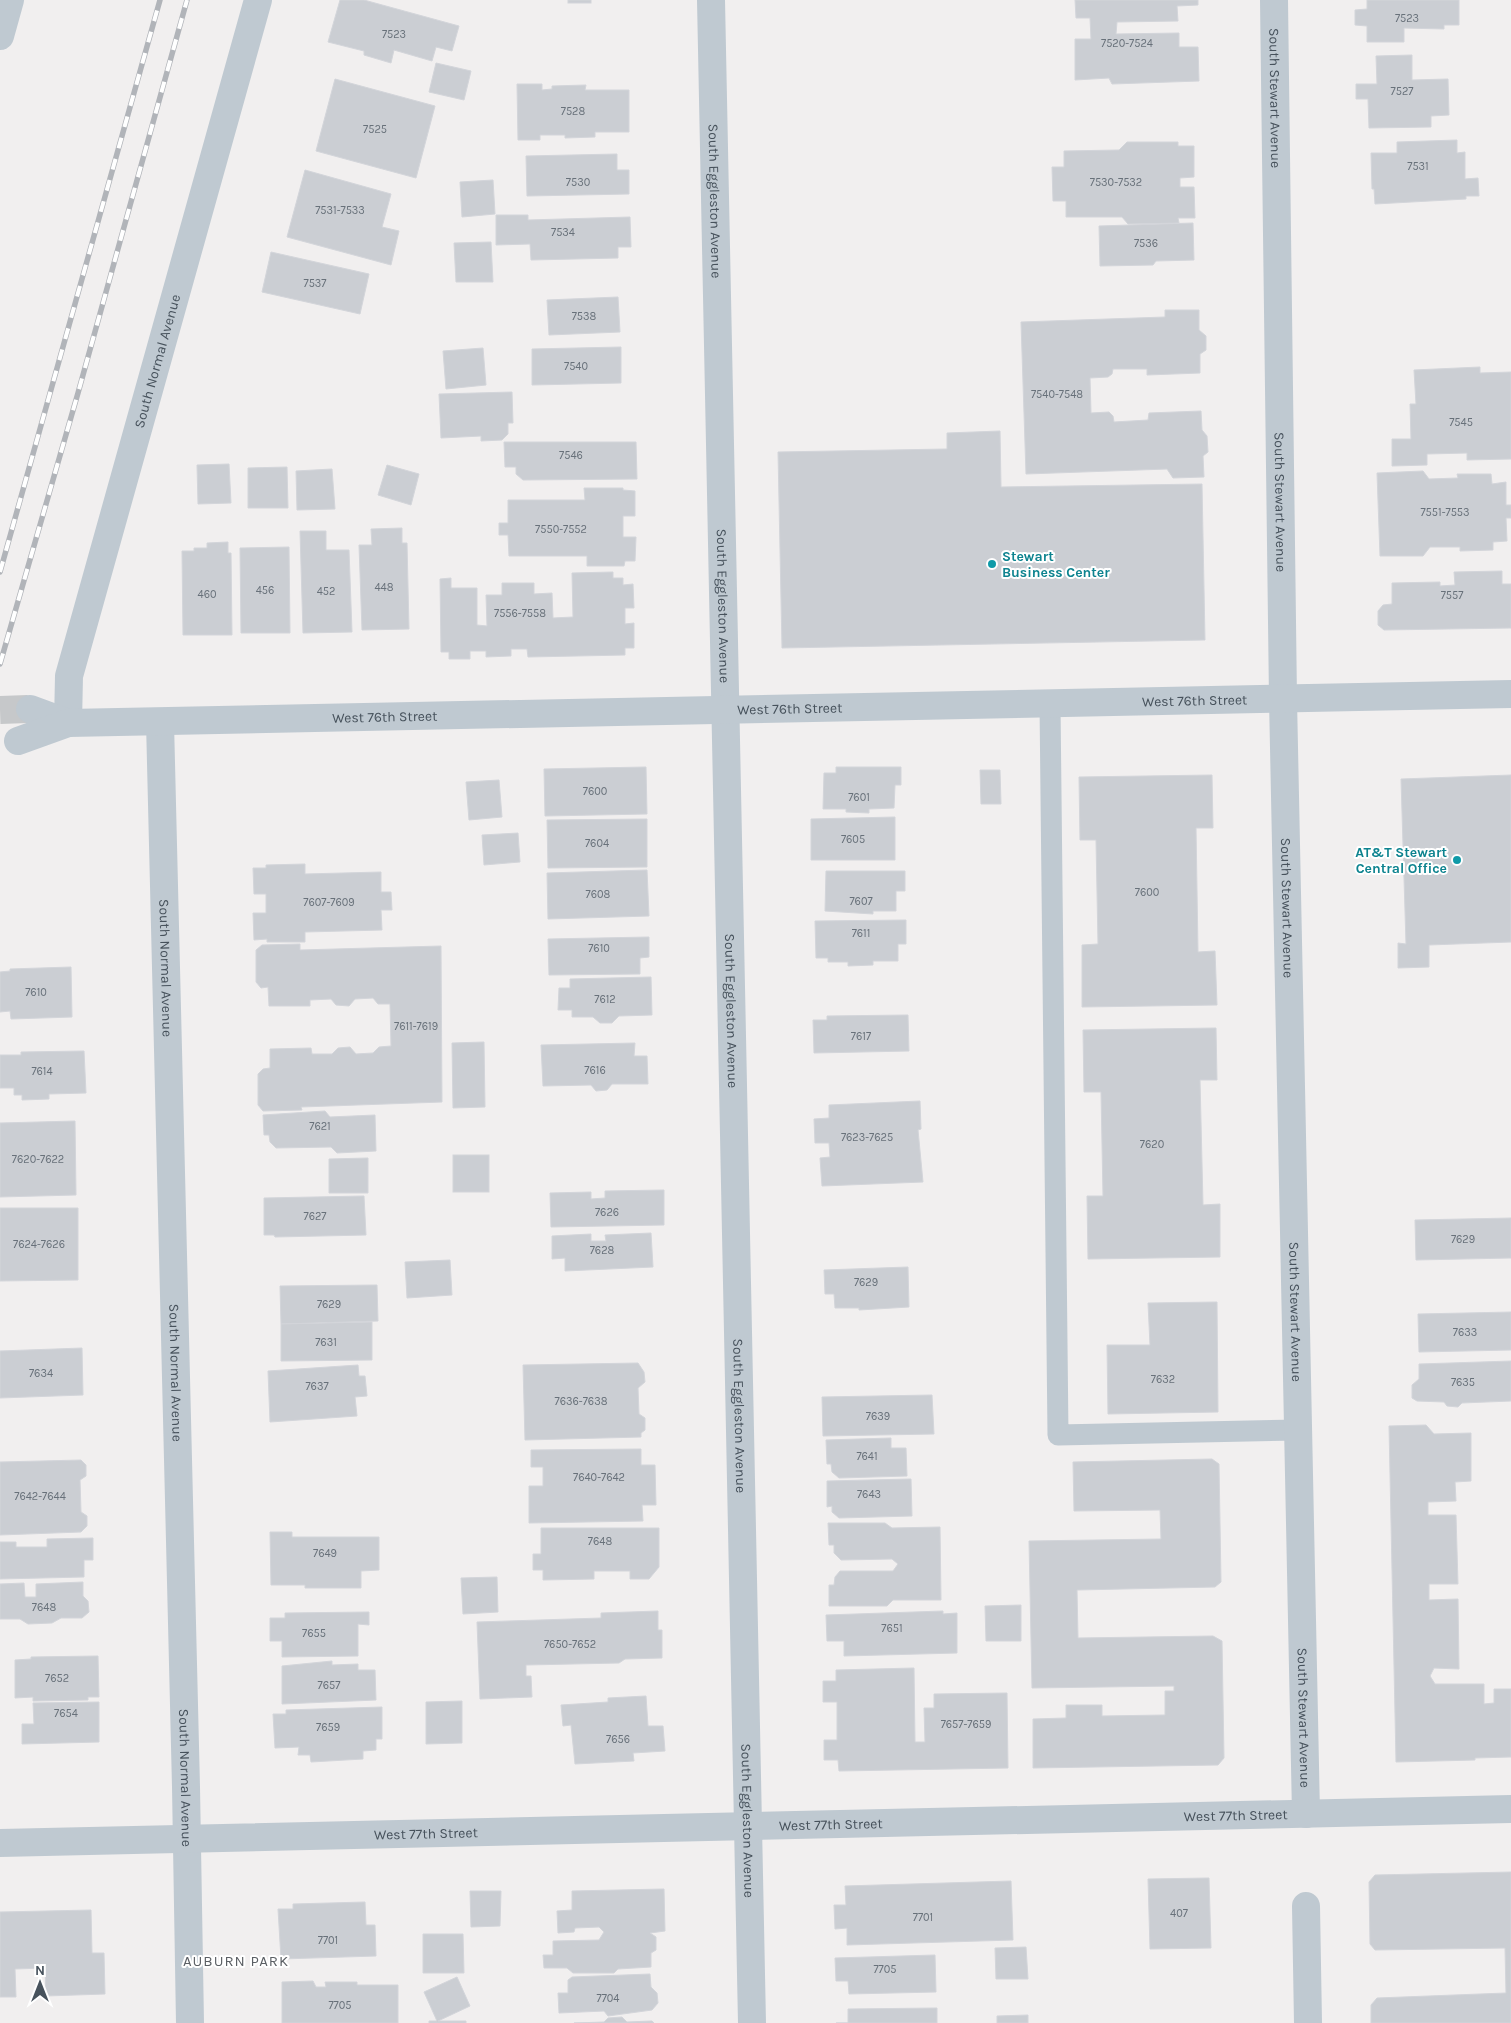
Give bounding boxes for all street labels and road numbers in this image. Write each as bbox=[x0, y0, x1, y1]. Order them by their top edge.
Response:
street label: South Stewart Avenue bbox=[1265, 28, 1284, 168]
street label: South Eggleston Avenue bbox=[705, 123, 725, 278]
street label: South Normal Avenue bbox=[131, 292, 184, 430]
street label: South Stewart Avenue bbox=[1271, 432, 1289, 572]
street label: South Eggleston Avenue bbox=[713, 528, 733, 683]
street label: West 76th Street bbox=[1142, 691, 1247, 710]
street label: West 76th Street bbox=[737, 699, 843, 719]
street label: West 76th Street bbox=[332, 708, 438, 727]
street label: South Stewart Avenue bbox=[1277, 838, 1297, 978]
street label: South Normal Avenue bbox=[155, 899, 176, 1037]
street label: South Eggleston Avenue bbox=[721, 933, 741, 1088]
street label: South Stewart Avenue bbox=[1285, 1242, 1305, 1382]
street label: South Normal Avenue bbox=[165, 1304, 186, 1442]
street label: South Eggleston Avenue bbox=[729, 1338, 749, 1493]
street label: South Stewart Avenue bbox=[1294, 1647, 1313, 1788]
street label: South Normal Avenue bbox=[175, 1708, 195, 1847]
street label: South Eggleston Avenue bbox=[737, 1743, 757, 1898]
street label: West 77th Street bbox=[1184, 1806, 1288, 1825]
street label: West 77th Street bbox=[779, 1815, 883, 1834]
street label: West 77th Street bbox=[374, 1824, 478, 1844]

